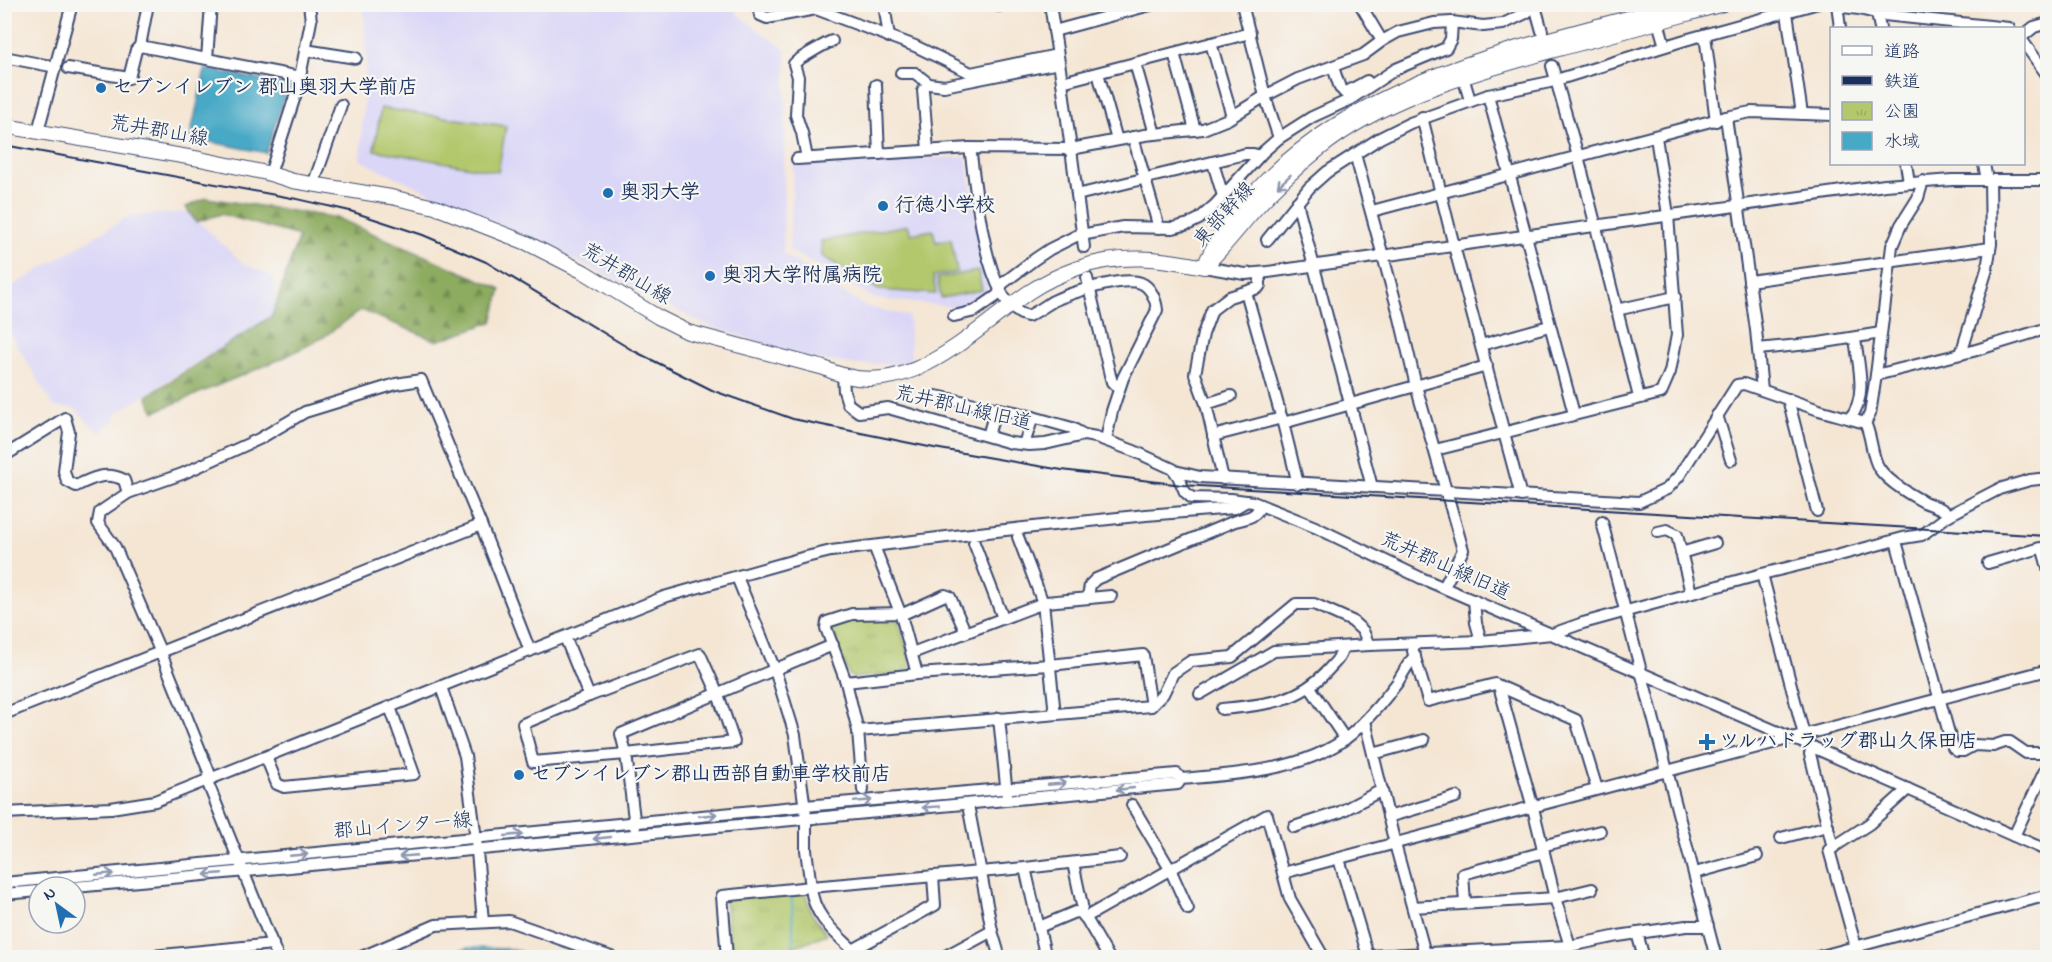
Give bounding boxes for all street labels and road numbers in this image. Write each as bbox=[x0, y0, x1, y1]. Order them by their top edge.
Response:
street label: 荒井郡山線 bbox=[107, 109, 211, 155]
street label: 東部幹線 bbox=[1187, 176, 1263, 254]
street label: 荒井郡山線 bbox=[576, 237, 676, 313]
street label: 荒井郡山線旧道 bbox=[892, 379, 1034, 439]
street label: 荒井郡山線旧道 bbox=[1375, 525, 1515, 609]
street label: 郡山インター線 bbox=[332, 806, 474, 848]

